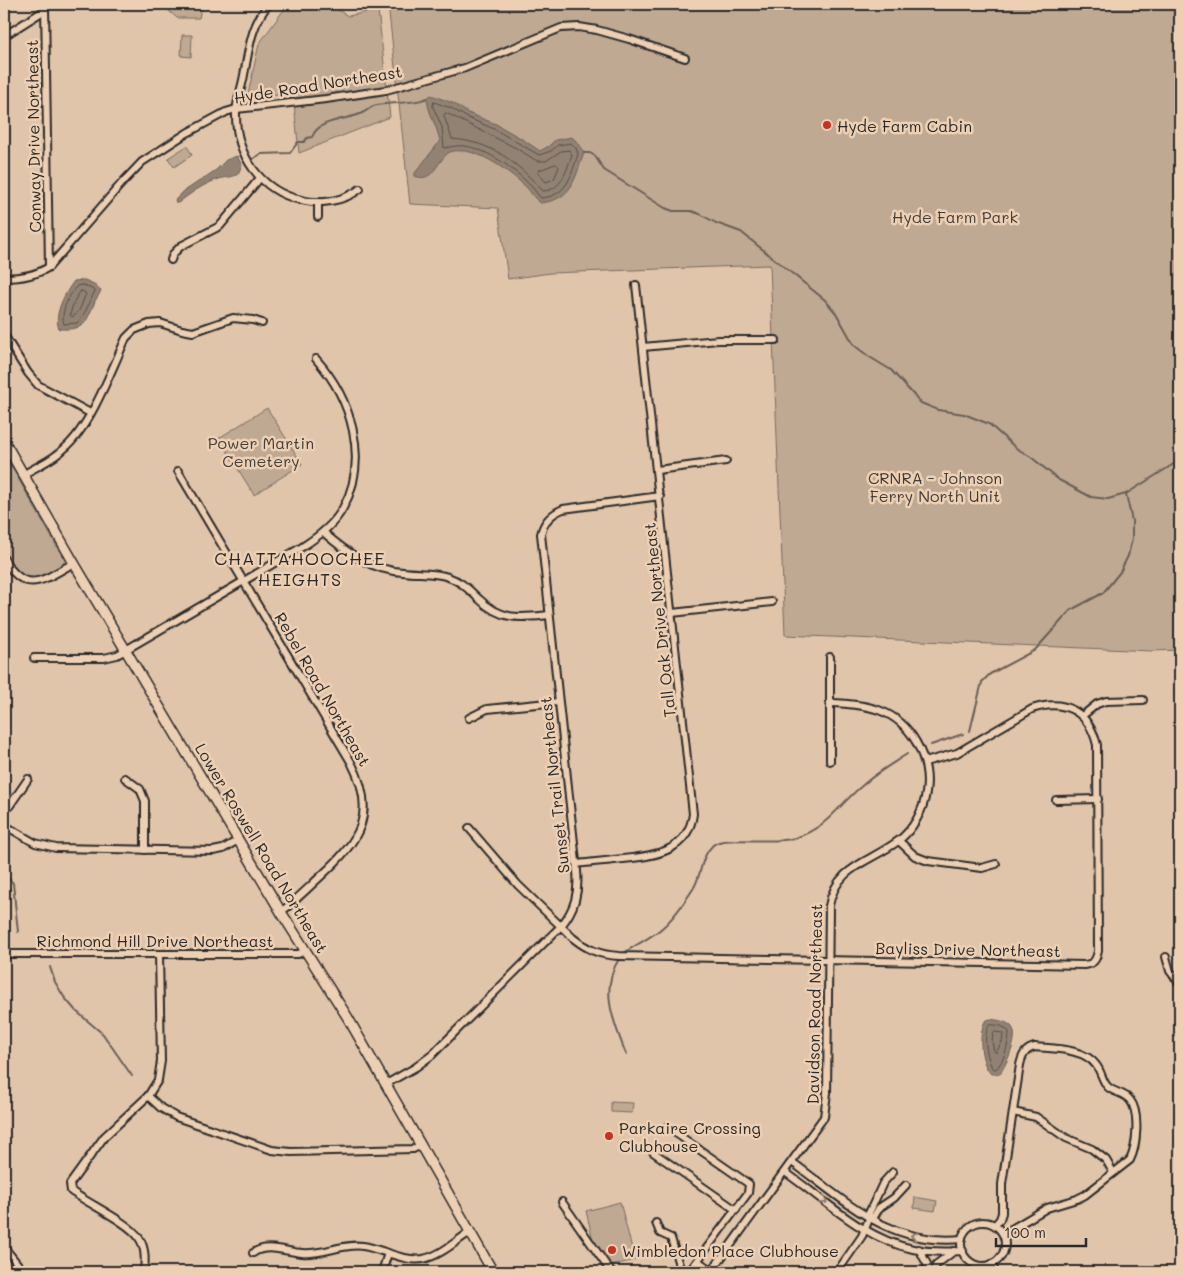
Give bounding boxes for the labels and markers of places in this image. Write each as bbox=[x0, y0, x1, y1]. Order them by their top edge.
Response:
place label: Hyde Farm Cabin bbox=[837, 115, 972, 136]
marker: Hyde Farm Cabin bbox=[821, 119, 833, 131]
place label: Parkaire Crossing Clubhouse bbox=[619, 1117, 761, 1156]
marker: Parkaire Crossing Clubhouse bbox=[603, 1130, 615, 1142]
place label: Wimbledon Place Clubhouse bbox=[622, 1240, 839, 1261]
marker: Wimbledon Place Clubhouse bbox=[606, 1244, 618, 1256]

